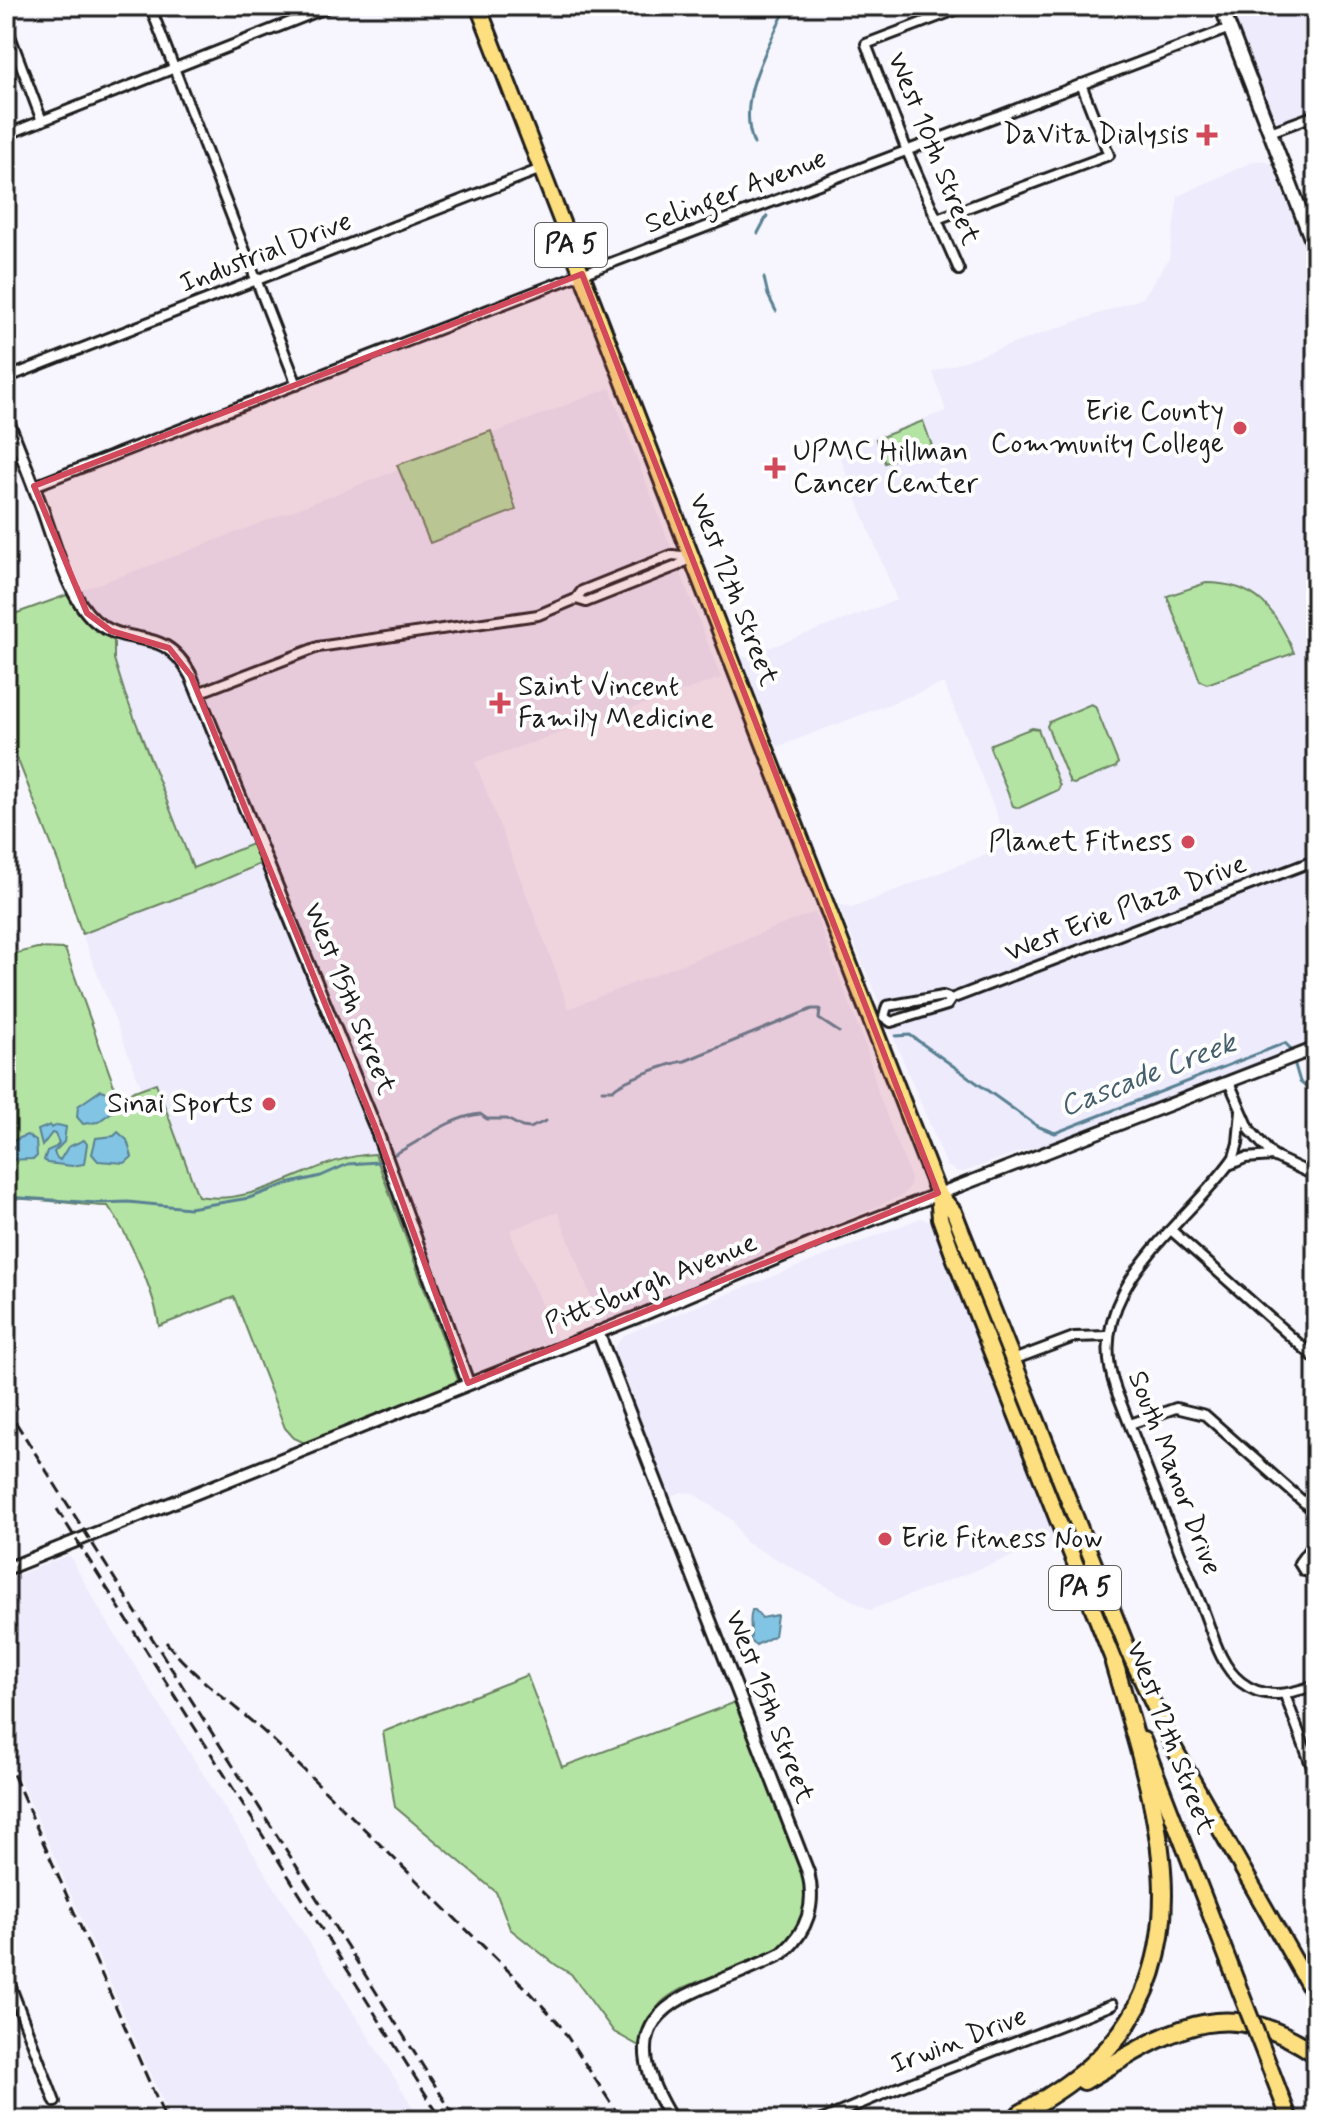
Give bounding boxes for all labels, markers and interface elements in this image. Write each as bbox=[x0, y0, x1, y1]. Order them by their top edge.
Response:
street label: West 10th Street bbox=[877, 47, 989, 251]
place label: DaVita Dialysis bbox=[1003, 117, 1189, 154]
marker: DaVita Dialysis bbox=[1196, 124, 1218, 146]
street label: Selinger Avenue bbox=[640, 140, 833, 246]
street label: Industrial Drive bbox=[175, 203, 357, 303]
road number: PA 5 bbox=[535, 223, 607, 267]
place label: Erie County Community College bbox=[991, 394, 1224, 463]
marker: Erie County Community College bbox=[1231, 419, 1249, 437]
place label: UPMC Hillman Cancer Center bbox=[793, 434, 978, 503]
marker: UPMC Hillman Cancer Center bbox=[764, 457, 786, 479]
street label: West 12th Street bbox=[679, 488, 787, 692]
place label: Saint Vincent Family Medicine bbox=[518, 669, 714, 738]
marker: Saint Vincent Family Medicine bbox=[489, 692, 511, 714]
place label: Planet Fitness bbox=[989, 824, 1172, 861]
marker: Planet Fitness bbox=[1179, 833, 1197, 851]
street label: West Erie Plaza Drive bbox=[1000, 846, 1252, 972]
street label: West 15th Street bbox=[294, 898, 405, 1101]
water label: Cascade Creek bbox=[1054, 1023, 1243, 1126]
place label: Sinai Sports bbox=[107, 1086, 253, 1123]
marker: Sinai Sports bbox=[260, 1095, 278, 1113]
street label: Pittsburgh Avenue bbox=[539, 1225, 763, 1343]
street label: South Manor Drive bbox=[1118, 1366, 1230, 1580]
place label: Erie Fitness Now bbox=[901, 1521, 1103, 1558]
marker: Erie Fitness Now bbox=[876, 1530, 894, 1548]
road number: PA 5 bbox=[1049, 1566, 1121, 1610]
street label: West 15th Street bbox=[715, 1605, 823, 1809]
street label: West 12th Street bbox=[1116, 1636, 1224, 1840]
street label: Irwin Drive bbox=[886, 1998, 1032, 2084]

